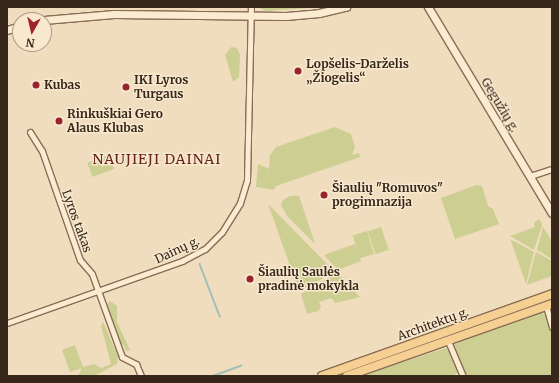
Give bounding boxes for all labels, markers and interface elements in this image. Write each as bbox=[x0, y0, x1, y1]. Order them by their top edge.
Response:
north arrow bbox=[12, 12, 52, 52]
text: N bbox=[25, 35, 36, 50]
place label: Lopšelis-Darželis „Žiogelis“ bbox=[306, 57, 409, 85]
marker: Lopšelis-Darželis „Žiogelis“ bbox=[293, 66, 303, 76]
place label: IKI Lyros Turgaus bbox=[134, 73, 188, 101]
street label: Gegužių g. bbox=[478, 75, 522, 135]
place label: Kubas bbox=[44, 78, 81, 92]
marker: Kubas bbox=[31, 80, 41, 90]
marker: IKI Lyros Turgaus bbox=[121, 82, 131, 92]
place label: Rinkuškiai Gero Alaus Klubas bbox=[67, 107, 163, 135]
marker: Rinkuškiai Gero Alaus Klubas bbox=[54, 116, 64, 126]
district label: NAUJIEJI DAINAI bbox=[93, 151, 221, 167]
place label: Šiaulių "Romuvos" progimnazija bbox=[332, 181, 443, 209]
street label: Lyros takas bbox=[59, 188, 95, 254]
marker: Šiaulių "Romuvos" progimnazija bbox=[319, 190, 329, 200]
street label: Dainų g. bbox=[152, 233, 202, 267]
place label: Šiaulių Saulės pradinė mokykla bbox=[258, 265, 359, 293]
marker: Šiaulių Saulės pradinė mokykla bbox=[245, 274, 255, 284]
street label: Architektų g. bbox=[396, 304, 470, 344]

